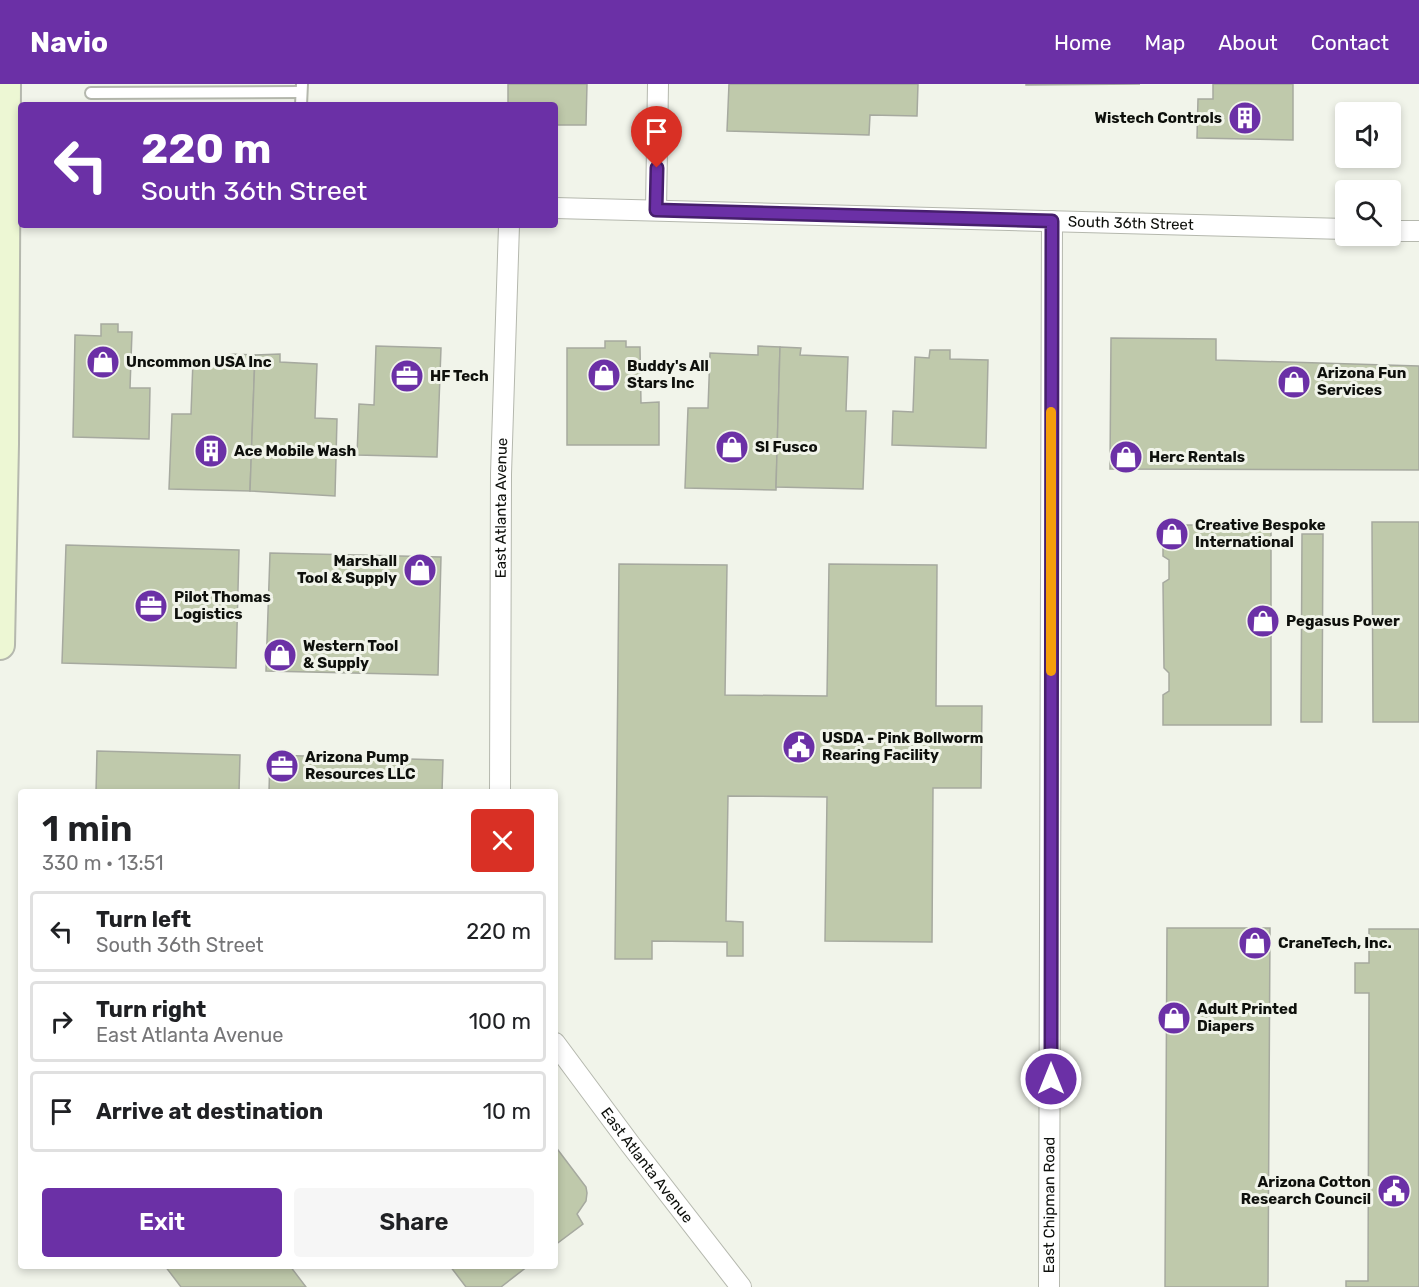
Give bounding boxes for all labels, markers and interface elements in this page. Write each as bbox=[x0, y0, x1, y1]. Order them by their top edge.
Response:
text: Navio bbox=[30, 26, 108, 59]
text: Home bbox=[1054, 30, 1111, 55]
text: Map bbox=[1144, 30, 1185, 55]
text: About bbox=[1218, 30, 1278, 55]
text: Contact bbox=[1311, 30, 1389, 55]
building icon: Wistech Controls bbox=[1227, 100, 1263, 136]
map controls bbox=[1335, 102, 1401, 246]
button: sound bbox=[1335, 102, 1401, 168]
pin bbox=[631, 106, 682, 168]
place label: Wistech Controls bbox=[1095, 109, 1222, 127]
icon: arrive bbox=[640, 115, 673, 148]
text: 220 m bbox=[141, 124, 272, 174]
icon: left bbox=[42, 126, 120, 204]
text: South 36th Street bbox=[141, 175, 367, 207]
button: search bbox=[1335, 180, 1401, 246]
street label: South 36th Street bbox=[1068, 213, 1194, 234]
shop icon: Uncommon USA Inc bbox=[85, 344, 121, 380]
place label: Uncommon USA Inc bbox=[126, 353, 272, 371]
shop icon: Buddy's All Stars Inc bbox=[586, 357, 622, 393]
place label: Buddy's All Stars Inc bbox=[627, 357, 709, 392]
office icon: HF Tech bbox=[389, 358, 425, 394]
shop icon: Arizona Fun Services bbox=[1276, 364, 1312, 400]
place label: Arizona Fun Services bbox=[1317, 364, 1406, 399]
place label: HF Tech bbox=[430, 367, 489, 385]
shop icon: Sl Fusco bbox=[714, 429, 750, 465]
building icon: Ace Mobile Wash bbox=[193, 433, 229, 469]
street label: East Atlanta Avenue bbox=[492, 437, 511, 578]
place label: Sl Fusco bbox=[755, 438, 818, 456]
shop icon: Herc Rentals bbox=[1108, 439, 1144, 475]
place label: Ace Mobile Wash bbox=[234, 442, 356, 460]
place label: Herc Rentals bbox=[1149, 448, 1245, 466]
shop icon: Creative Bespoke International bbox=[1154, 516, 1190, 552]
place label: Creative Bespoke International bbox=[1195, 516, 1326, 551]
place label: Marshall Tool & Supply bbox=[297, 552, 397, 587]
shop icon: Marshall Tool & Supply bbox=[402, 552, 438, 588]
office icon: Pilot Thomas Logistics bbox=[133, 588, 169, 624]
place label: Pilot Thomas Logistics bbox=[174, 588, 271, 623]
shop icon: Pegasus Power bbox=[1245, 603, 1281, 639]
place label: Pegasus Power bbox=[1286, 612, 1400, 630]
shop icon: Western Tool & Supply bbox=[262, 637, 298, 673]
place label: Western Tool & Supply bbox=[303, 637, 398, 672]
public building icon: USDA - Pink Bollworm Rearing Facility bbox=[781, 729, 817, 765]
place label: USDA - Pink Bollworm Rearing Facility bbox=[822, 729, 984, 764]
office icon: Arizona Pump Resources LLC bbox=[264, 748, 300, 784]
place label: Arizona Pump Resources LLC bbox=[305, 748, 416, 783]
text: 1 min bbox=[42, 807, 133, 850]
button: close bbox=[471, 809, 534, 872]
text: 330 m · 13:51 bbox=[42, 851, 164, 875]
text: Turn left bbox=[96, 906, 191, 933]
icon: left bbox=[45, 915, 78, 948]
text: 220 m bbox=[466, 918, 531, 945]
shop icon: CraneTech, Inc. bbox=[1237, 925, 1273, 961]
text: South 36th Street bbox=[96, 933, 264, 957]
place label: CraneTech, Inc. bbox=[1278, 934, 1392, 952]
text: Turn right bbox=[96, 996, 206, 1023]
shop icon: Adult Printed Diapers bbox=[1156, 1000, 1192, 1036]
place label: Adult Printed Diapers bbox=[1197, 1000, 1297, 1035]
icon: right bbox=[45, 1005, 78, 1038]
text: 100 m bbox=[469, 1008, 531, 1035]
text: East Atlanta Avenue bbox=[96, 1023, 283, 1047]
position arrow bbox=[1019, 1047, 1083, 1111]
icon: arrive bbox=[45, 1095, 78, 1128]
text: Arrive at destination bbox=[96, 1098, 323, 1125]
text: 10 m bbox=[483, 1098, 531, 1125]
street label: East Atlanta Avenue bbox=[597, 1104, 697, 1227]
street label: East Chipman Road bbox=[1040, 1137, 1058, 1273]
place label: Arizona Cotton Research Council bbox=[1241, 1173, 1371, 1208]
public building icon: Arizona Cotton Research Council bbox=[1376, 1173, 1412, 1209]
button: Exit bbox=[42, 1188, 282, 1257]
button: Share bbox=[294, 1188, 534, 1257]

